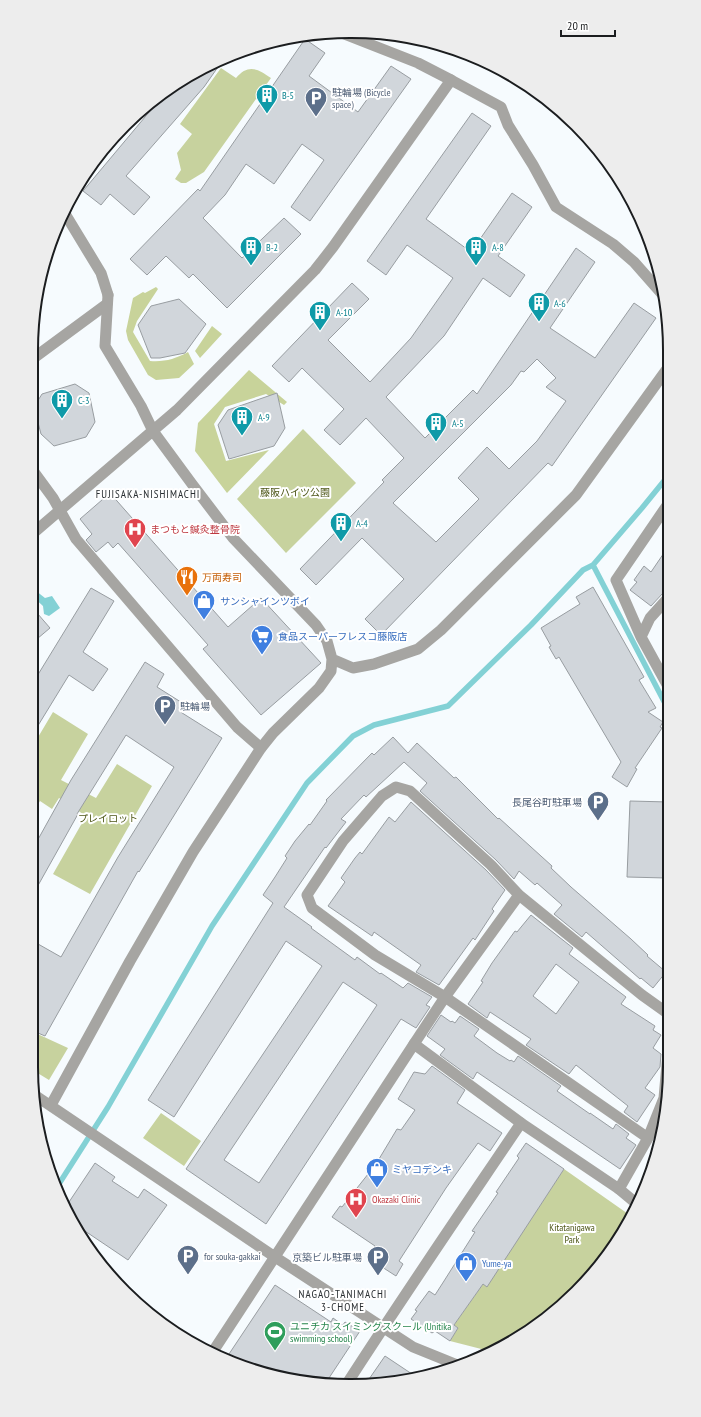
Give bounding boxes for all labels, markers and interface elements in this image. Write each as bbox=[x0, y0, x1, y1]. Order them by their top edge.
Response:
scale bar bbox=[561, 12, 615, 38]
text: 20 m bbox=[567, 18, 588, 33]
building icon: B-5 bbox=[254, 82, 280, 115]
parking icon: 駐輪場 (Bicycle space) bbox=[303, 85, 329, 118]
place label: 駐輪場 (Bicycle space) bbox=[332, 86, 391, 111]
place label: B-5 bbox=[282, 89, 294, 102]
building icon: B-2 bbox=[238, 234, 264, 267]
building icon: A-8 bbox=[463, 234, 489, 267]
place label: B-2 bbox=[266, 241, 278, 254]
place label: A-8 bbox=[492, 241, 504, 254]
building icon: A-6 bbox=[526, 290, 552, 323]
place label: A-6 bbox=[554, 297, 566, 310]
building icon: A-10 bbox=[307, 299, 333, 332]
place label: A-10 bbox=[336, 306, 353, 319]
building icon: C-3 bbox=[49, 387, 75, 420]
place label: C-3 bbox=[78, 394, 89, 407]
building icon: A-9 bbox=[229, 404, 255, 437]
building icon: A-5 bbox=[423, 410, 449, 443]
place label: A-9 bbox=[258, 411, 270, 424]
place label: A-5 bbox=[452, 417, 464, 430]
park label: 藤阪ハイツ公園 bbox=[260, 486, 330, 499]
district label: FUJISAKA-NISHIMACHI bbox=[96, 487, 200, 501]
building icon: A-4 bbox=[328, 510, 354, 543]
hospital icon: まつもと鍼灸整骨院 bbox=[122, 516, 148, 549]
place label: A-4 bbox=[356, 517, 368, 530]
place label: まつもと鍼灸整骨院 bbox=[150, 523, 240, 536]
restaurant icon: 万両寿司 bbox=[174, 564, 200, 597]
place label: 万両寿司 bbox=[202, 571, 242, 584]
shop icon: サンシャインツボイ bbox=[191, 588, 217, 621]
place label: サンシャインツボイ bbox=[220, 595, 310, 608]
supermarket icon: 食品スーパーフレスコ藤阪店 bbox=[249, 623, 275, 656]
place label: 食品スーパーフレスコ藤阪店 bbox=[278, 630, 407, 643]
parking icon: 駐輪場 bbox=[152, 693, 178, 726]
place label: 駐輪場 bbox=[180, 700, 210, 713]
parking icon: 長尾谷町駐車場 bbox=[585, 789, 611, 822]
place label: 長尾谷町駐車場 bbox=[512, 796, 582, 809]
park label: プレイロット bbox=[78, 812, 138, 825]
shop icon: ミヤコデンキ bbox=[364, 1156, 390, 1189]
place label: ミヤコデンキ bbox=[392, 1163, 452, 1176]
hospital icon: Okazaki Clinic bbox=[343, 1186, 369, 1219]
place label: Okazaki Clinic bbox=[372, 1193, 421, 1206]
park label: Kitatanigawa Park bbox=[549, 1221, 595, 1246]
parking icon: for souka-gakkai bbox=[175, 1243, 201, 1276]
parking icon: 京築ビル駐車場 bbox=[365, 1244, 391, 1277]
place label: for souka-gakkai bbox=[204, 1250, 261, 1263]
shop icon: Yume-ya bbox=[453, 1250, 479, 1283]
place label: 京築ビル駐車場 bbox=[292, 1251, 362, 1264]
place label: Yume-ya bbox=[482, 1257, 512, 1270]
district label: NAGAO-TANIMACHI 3-CHOME bbox=[299, 1287, 387, 1314]
sports icon: ユニチカ スイミングスクール (Unitika swimming school) bbox=[262, 1319, 288, 1352]
place label: ユニチカ スイミングスクール (Unitika swimming school) bbox=[290, 1320, 451, 1345]

